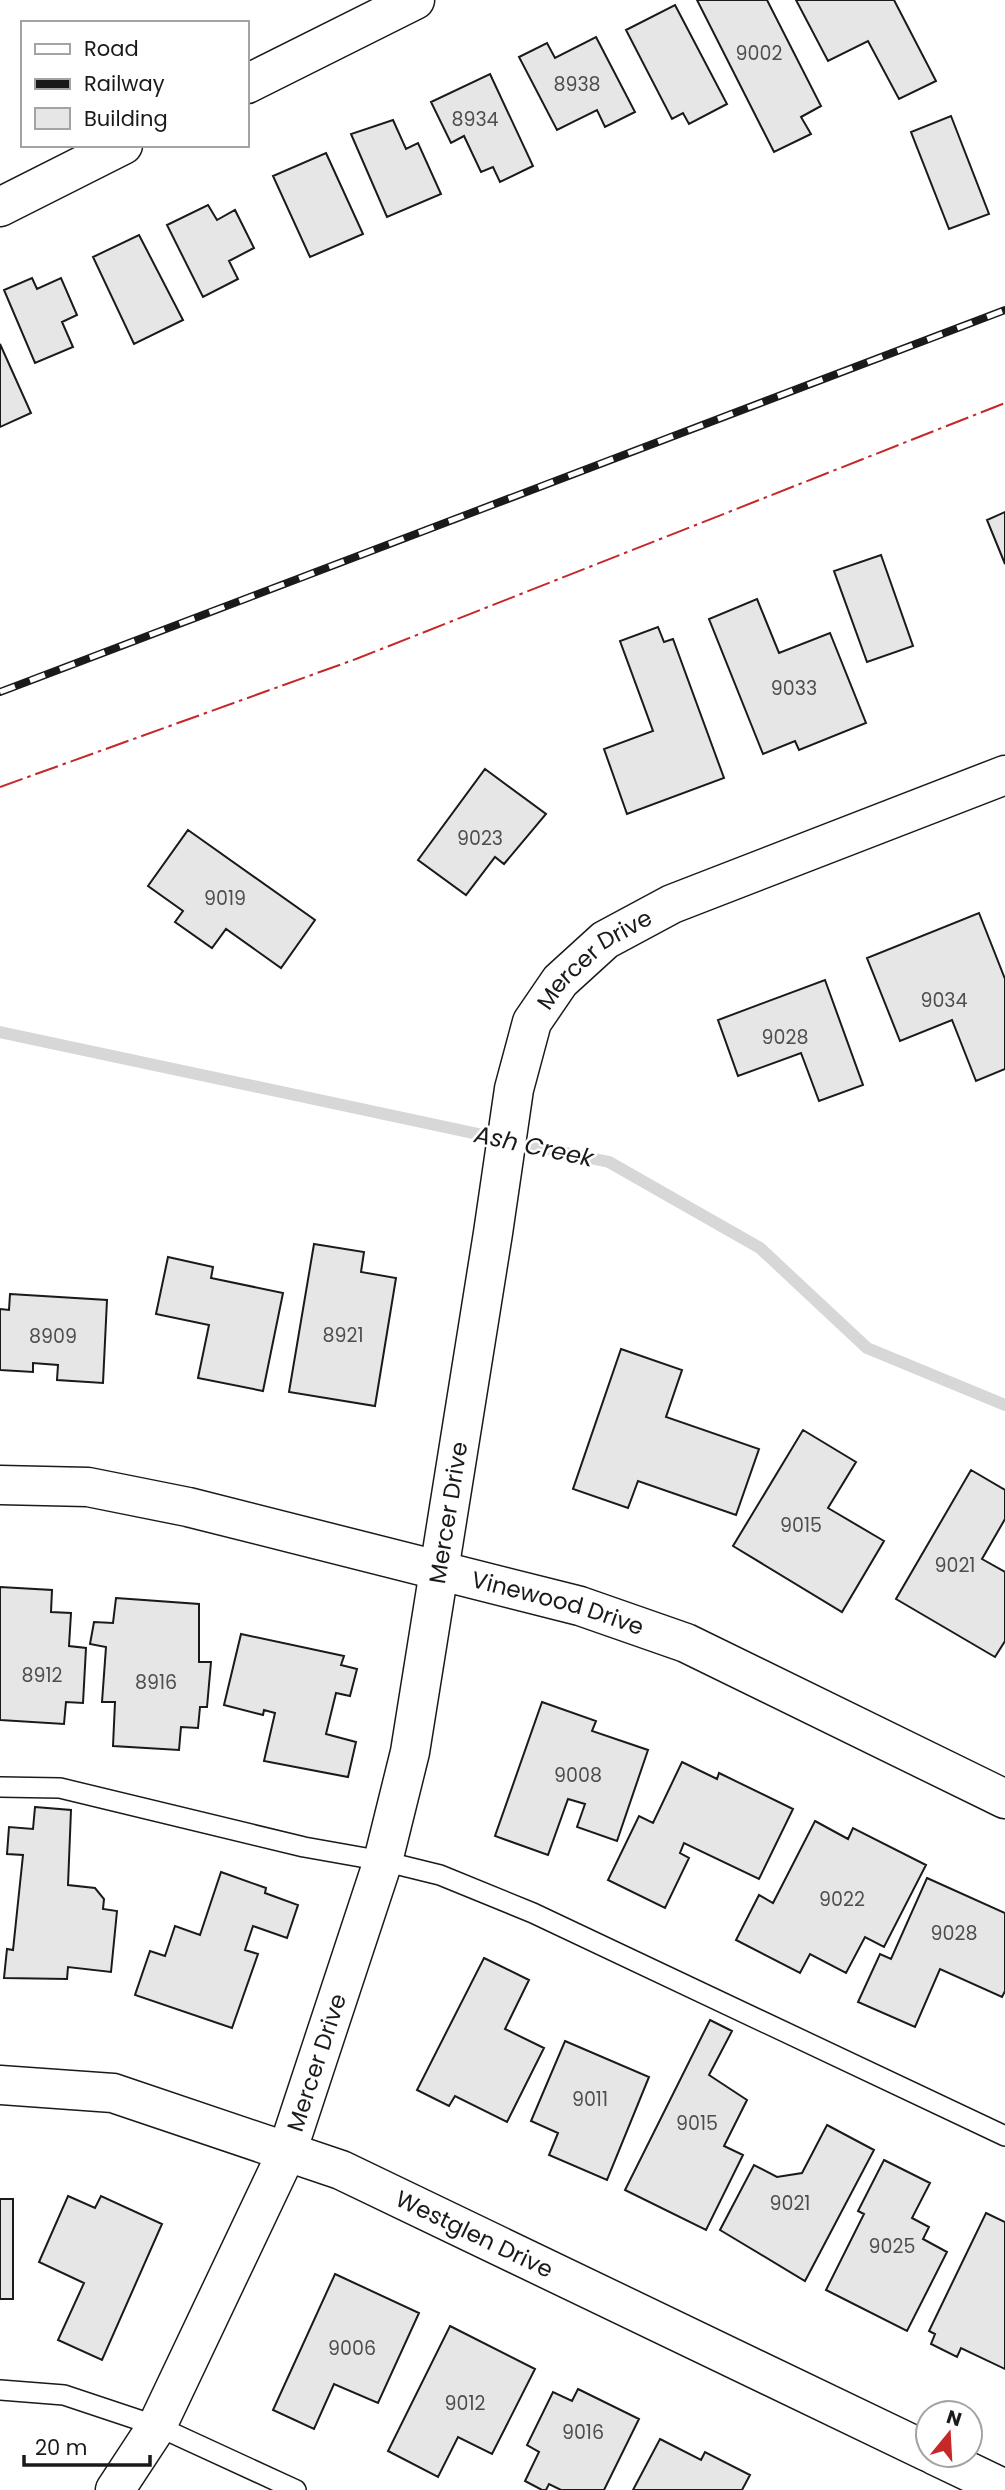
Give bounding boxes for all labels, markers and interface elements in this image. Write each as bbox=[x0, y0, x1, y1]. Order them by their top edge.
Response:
legend bbox=[21, 21, 248, 147]
text: Road bbox=[84, 34, 139, 63]
house number: 9002 bbox=[736, 40, 782, 67]
text: Railway bbox=[84, 69, 165, 98]
house number: 8938 bbox=[553, 71, 601, 98]
text: Building bbox=[84, 104, 168, 133]
house number: 8934 bbox=[451, 106, 499, 133]
house number: 9033 bbox=[771, 675, 817, 702]
house number: 9023 bbox=[457, 825, 503, 852]
house number: 9019 bbox=[204, 885, 246, 912]
street label: Mercer Drive bbox=[529, 902, 658, 1016]
house number: 9034 bbox=[920, 987, 968, 1014]
house number: 9028 bbox=[762, 1024, 808, 1051]
water label: Ash Creek bbox=[470, 1117, 598, 1175]
house number: 8921 bbox=[323, 1322, 363, 1349]
house number: 8909 bbox=[29, 1323, 77, 1350]
street label: Mercer Drive bbox=[421, 1439, 475, 1586]
house number: 9015 bbox=[780, 1512, 822, 1539]
house number: 9021 bbox=[935, 1552, 975, 1579]
street label: Vinewood Drive bbox=[468, 1563, 648, 1643]
house number: 8912 bbox=[22, 1662, 63, 1689]
house number: 8916 bbox=[135, 1669, 177, 1696]
house number: 9008 bbox=[554, 1762, 602, 1789]
house number: 9022 bbox=[819, 1886, 865, 1913]
house number: 9028 bbox=[931, 1920, 977, 1947]
street label: Mercer Drive bbox=[279, 1989, 354, 2136]
house number: 9011 bbox=[572, 2086, 608, 2113]
house number: 9015 bbox=[676, 2110, 718, 2137]
street label: Westglen Drive bbox=[390, 2183, 559, 2286]
house number: 9021 bbox=[770, 2190, 810, 2217]
house number: 9025 bbox=[869, 2233, 915, 2260]
house number: 9006 bbox=[328, 2335, 376, 2362]
house number: 9012 bbox=[445, 2390, 486, 2417]
north arrow bbox=[914, 2399, 984, 2469]
text: N bbox=[943, 2403, 965, 2433]
house number: 9016 bbox=[562, 2419, 604, 2446]
scale bar bbox=[24, 2424, 150, 2468]
text: 20 m bbox=[35, 2433, 88, 2462]

